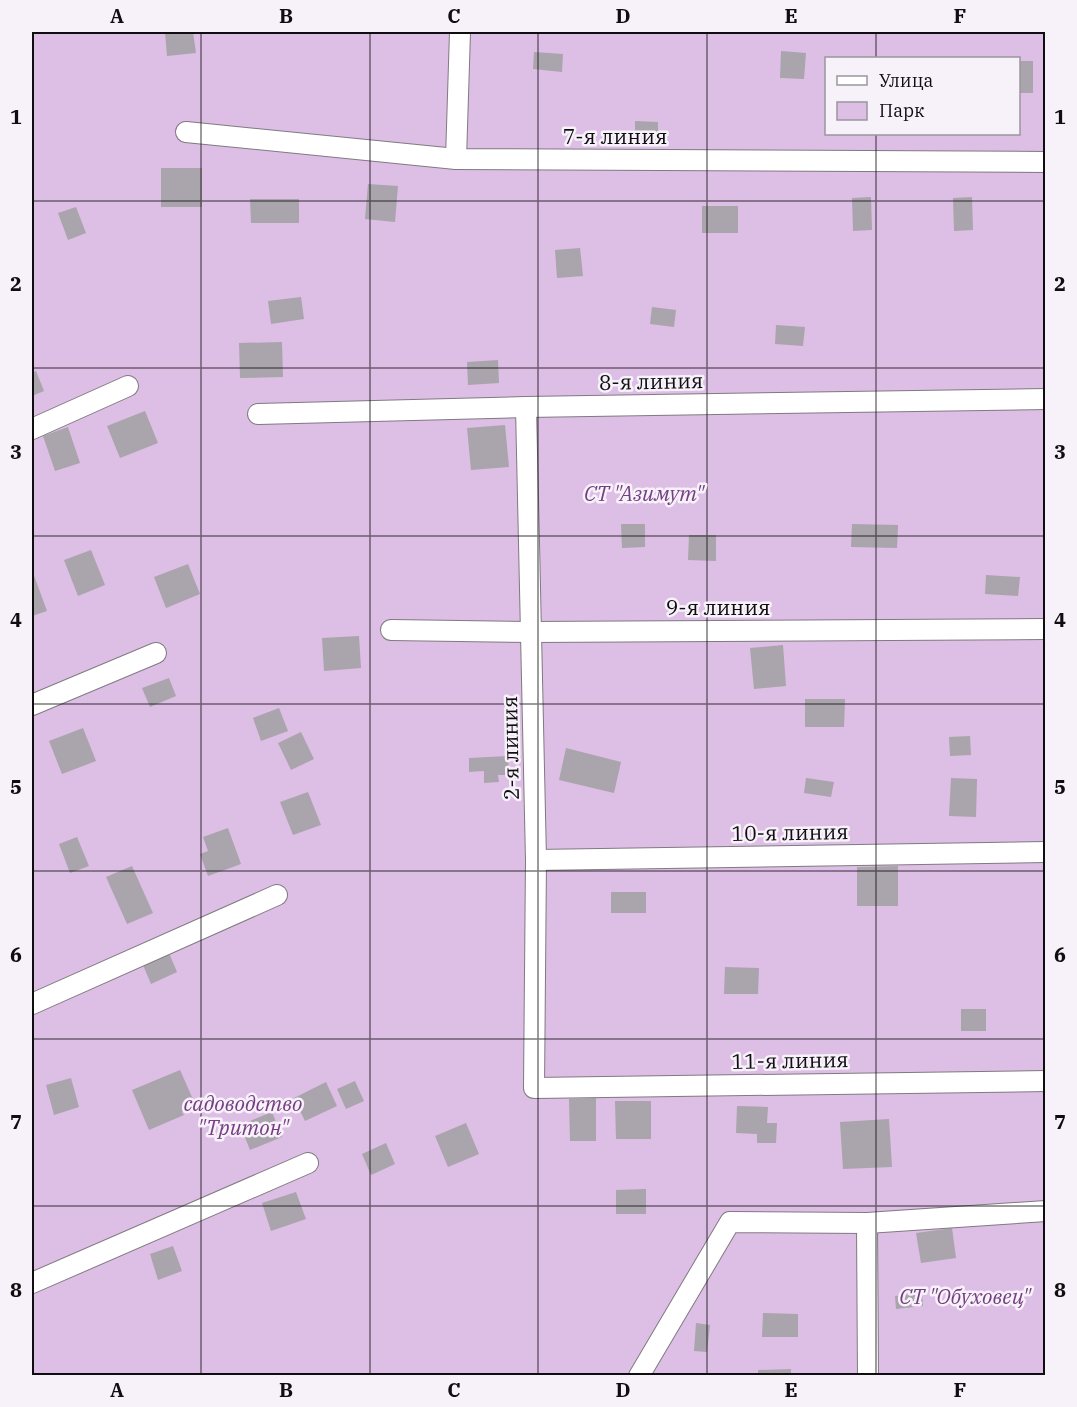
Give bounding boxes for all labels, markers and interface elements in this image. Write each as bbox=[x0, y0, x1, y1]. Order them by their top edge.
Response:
text: A bbox=[110, 2, 124, 29]
text: B bbox=[279, 2, 293, 29]
text: C bbox=[447, 2, 461, 29]
text: D bbox=[615, 2, 631, 29]
text: E bbox=[784, 2, 798, 29]
text: F bbox=[954, 2, 966, 29]
legend bbox=[825, 57, 1020, 135]
text: Улица bbox=[879, 69, 934, 92]
text: Парк bbox=[879, 99, 925, 122]
text: 1 bbox=[10, 103, 22, 130]
text: 1 bbox=[1054, 103, 1066, 130]
street label: 7-я линия bbox=[563, 122, 667, 150]
text: 2 bbox=[10, 270, 22, 297]
text: 2 bbox=[1054, 270, 1066, 297]
street label: 8-я линия bbox=[598, 366, 704, 396]
text: 3 bbox=[10, 438, 22, 465]
text: 3 bbox=[1054, 438, 1066, 465]
park label: СТ "Азимут" bbox=[584, 479, 706, 507]
street label: 9-я линия bbox=[666, 593, 770, 621]
text: 4 bbox=[10, 606, 22, 633]
text: 4 bbox=[1054, 606, 1066, 633]
street label: 2-я линия bbox=[495, 695, 525, 801]
text: 5 bbox=[10, 773, 22, 800]
text: 5 bbox=[1054, 773, 1066, 800]
street label: 10-я линия bbox=[731, 817, 849, 847]
text: 6 bbox=[10, 941, 22, 968]
text: 6 bbox=[1054, 941, 1066, 968]
street label: 11-я линия bbox=[731, 1045, 849, 1075]
park label: садоводство "Тритон" bbox=[184, 1089, 302, 1141]
text: 7 bbox=[10, 1108, 22, 1135]
text: 7 bbox=[1054, 1108, 1066, 1135]
text: 8 bbox=[10, 1276, 22, 1303]
text: 8 bbox=[1054, 1276, 1066, 1303]
park label: СТ "Обуховец" bbox=[899, 1282, 1033, 1310]
text: A bbox=[110, 1376, 124, 1403]
text: B bbox=[279, 1376, 293, 1403]
text: C bbox=[447, 1376, 461, 1403]
text: D bbox=[615, 1376, 631, 1403]
text: E bbox=[784, 1376, 798, 1403]
text: F bbox=[954, 1376, 966, 1403]

